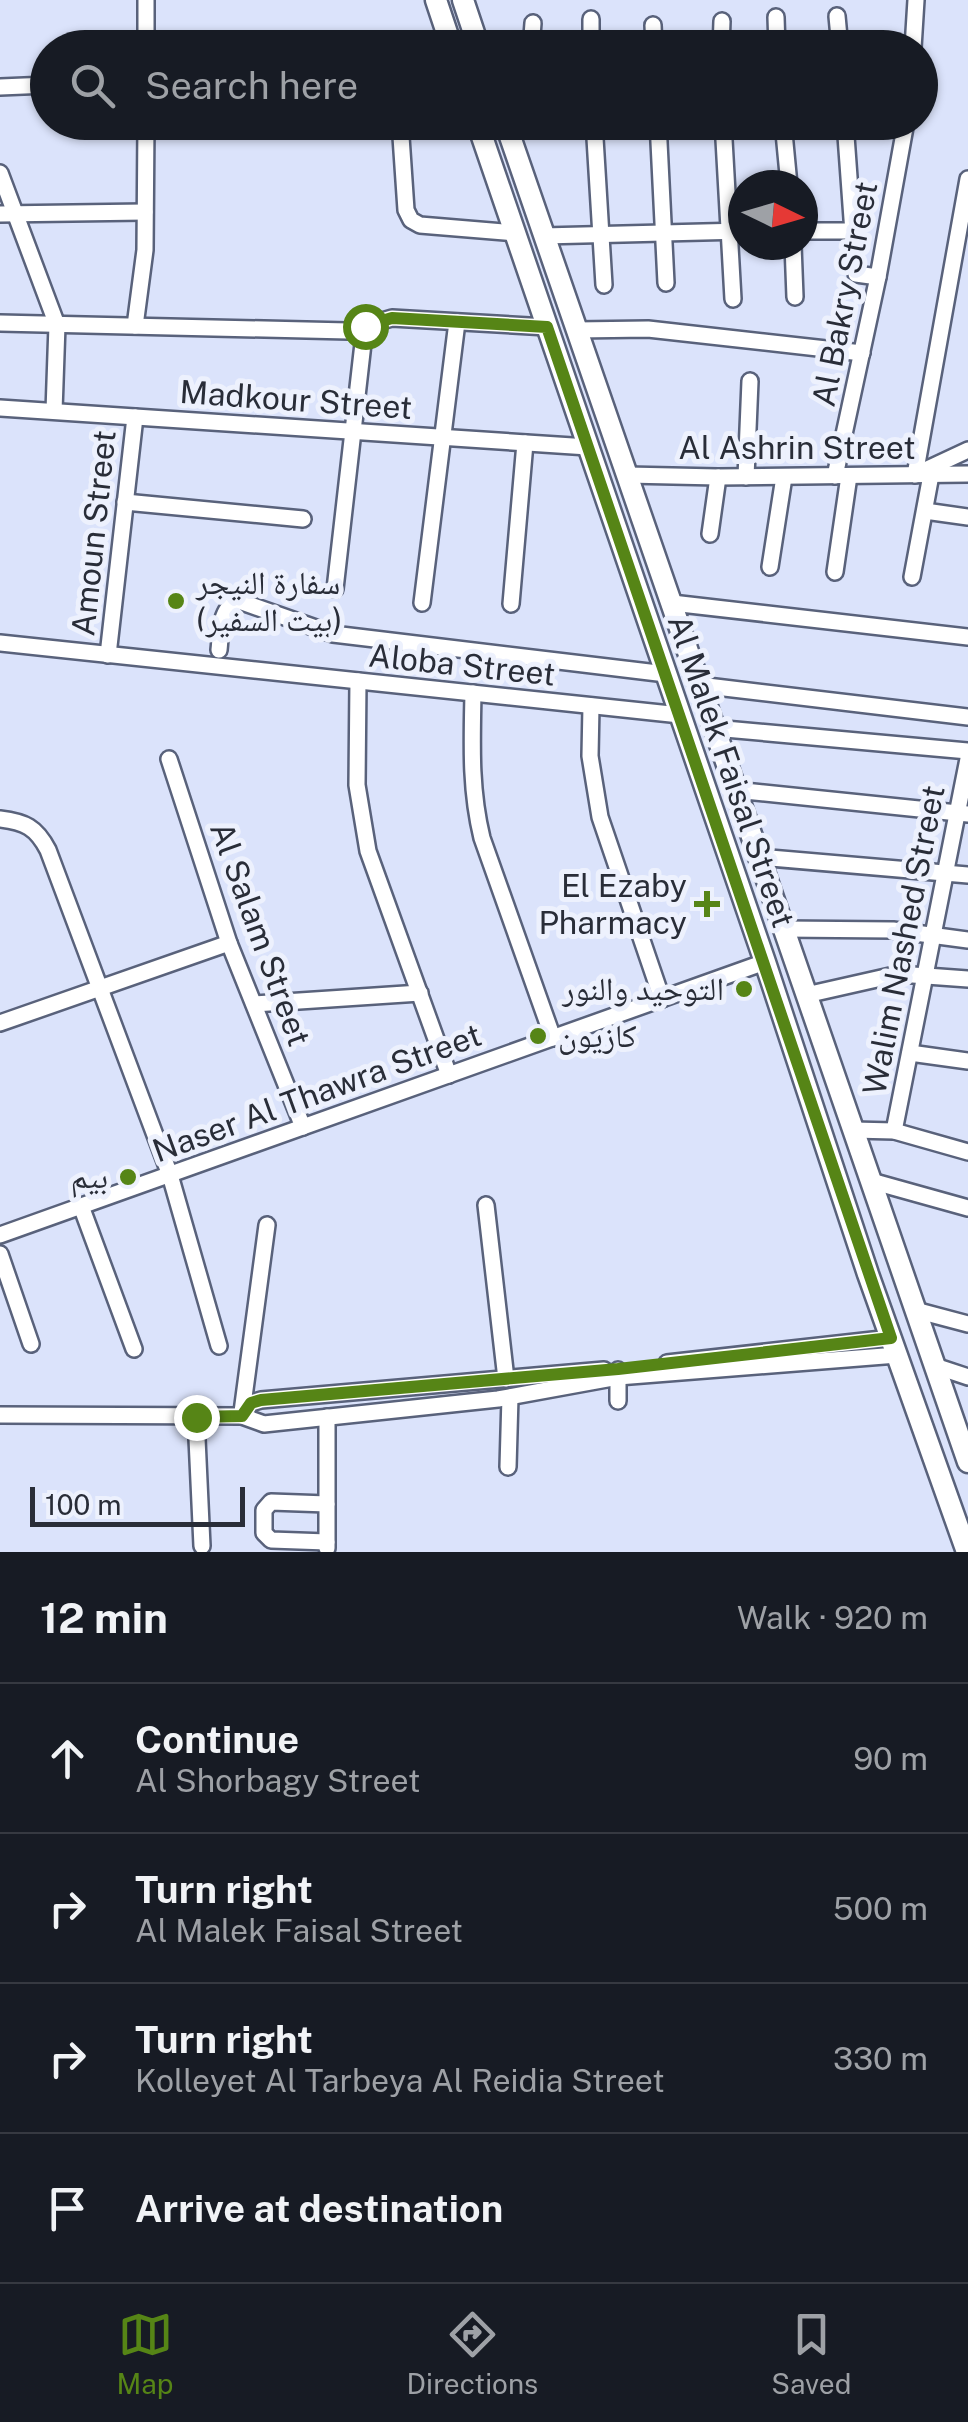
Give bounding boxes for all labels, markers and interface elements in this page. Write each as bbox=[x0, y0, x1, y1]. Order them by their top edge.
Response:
search box bbox=[30, 30, 938, 140]
icon: search bbox=[65, 58, 120, 113]
text: Search here bbox=[145, 63, 358, 108]
north arrow bbox=[728, 170, 818, 260]
street label: Al Bakry Street bbox=[805, 178, 884, 410]
route start bbox=[343, 304, 389, 350]
street label: Madkour Street bbox=[179, 373, 414, 426]
street label: Amoun Street bbox=[64, 428, 123, 638]
street label: Al Ashrin Street bbox=[678, 429, 916, 466]
place label: سفارة النيجر (بيت السفير) bbox=[195, 564, 342, 638]
marker: سفارة النيجر (بيت السفير) bbox=[165, 590, 187, 612]
street label: Al Malek Faisal Street bbox=[661, 610, 802, 932]
street label: Aloba Street bbox=[367, 636, 557, 693]
street label: Walim Nashed Street bbox=[855, 782, 952, 1098]
street label: Al Salam Street bbox=[203, 817, 318, 1051]
place label: El Ezaby Pharmacy bbox=[538, 867, 687, 941]
marker: El Ezaby Pharmacy bbox=[696, 893, 718, 915]
place label: التوحيد والنور bbox=[561, 970, 724, 1007]
marker: التوحيد والنور bbox=[733, 978, 755, 1000]
street label: Naser Al Thawra Street bbox=[148, 1016, 486, 1169]
place label: كازيون bbox=[558, 1017, 636, 1055]
marker: كازيون bbox=[527, 1025, 549, 1047]
place label: بيم bbox=[71, 1158, 108, 1198]
marker: بيم bbox=[117, 1166, 139, 1188]
route end bbox=[174, 1395, 220, 1441]
scale bar bbox=[30, 1482, 245, 1526]
text: 100 m bbox=[45, 1488, 122, 1521]
text: 12 min bbox=[40, 1593, 168, 1642]
text: Walk · 920 m bbox=[737, 1599, 928, 1636]
text: Continue bbox=[135, 1717, 299, 1762]
icon: ahead bbox=[40, 1731, 95, 1786]
text: 90 m bbox=[853, 1740, 928, 1777]
text: Al Shorbagy Street bbox=[135, 1762, 420, 1799]
text: Turn right bbox=[135, 1867, 313, 1912]
icon: right bbox=[40, 1881, 95, 1936]
text: 500 m bbox=[833, 1890, 928, 1927]
text: Al Malek Faisal Street bbox=[135, 1912, 463, 1949]
text: Turn right bbox=[135, 2017, 313, 2062]
icon: right bbox=[40, 2031, 95, 2086]
text: 330 m bbox=[833, 2040, 928, 2077]
text: Kolleyet Al Tarbeya Al Reidia Street bbox=[135, 2062, 665, 2099]
icon: arrive bbox=[40, 2181, 95, 2236]
text: Arrive at destination bbox=[135, 2186, 503, 2231]
tab: Map bbox=[117, 2307, 173, 2400]
tab: Directions bbox=[407, 2307, 538, 2400]
tab: Saved bbox=[771, 2307, 851, 2400]

